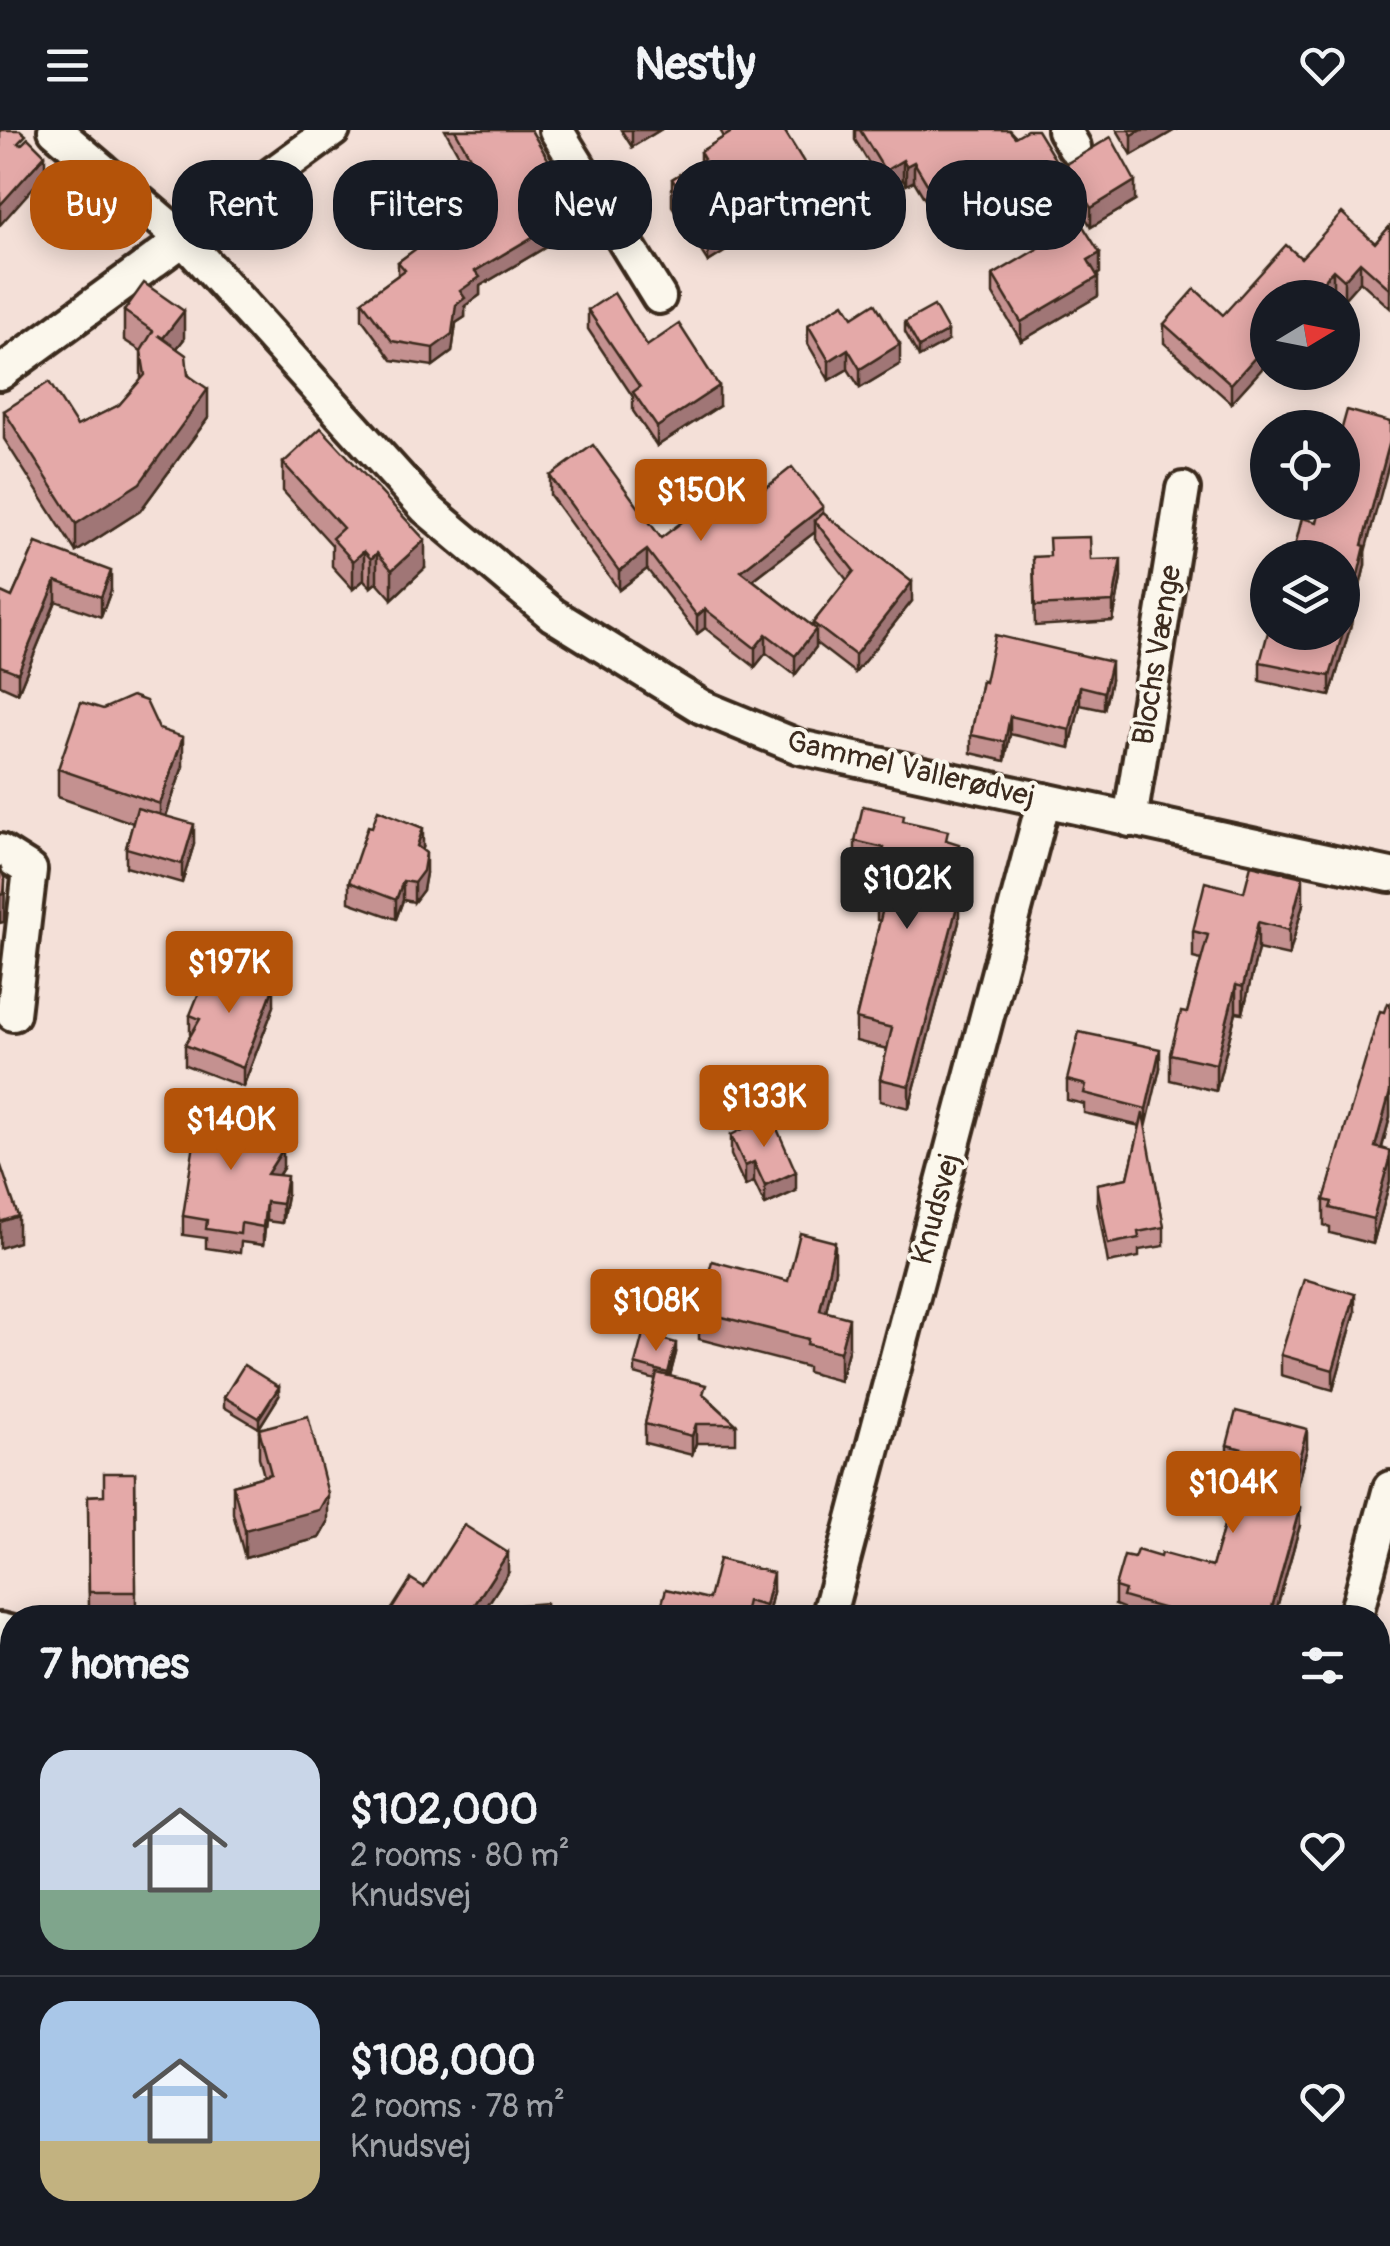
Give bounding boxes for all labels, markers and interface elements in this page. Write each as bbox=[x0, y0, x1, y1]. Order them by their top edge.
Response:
text: Nestly bbox=[635, 37, 755, 93]
icon: menu bbox=[40, 38, 95, 93]
icon: heart bbox=[1295, 38, 1350, 93]
chip: Buy bbox=[30, 160, 152, 250]
chip: Rent bbox=[172, 160, 313, 250]
chip: Filters bbox=[333, 160, 498, 250]
chip: New bbox=[518, 160, 652, 250]
chip: Apartment bbox=[672, 160, 906, 250]
chip: House bbox=[926, 160, 1087, 250]
north arrow bbox=[1250, 280, 1360, 390]
map controls bbox=[1250, 280, 1360, 650]
button: locate bbox=[1250, 410, 1360, 520]
pin: $150K bbox=[631, 459, 771, 544]
text: $150K bbox=[657, 471, 745, 511]
button: layers bbox=[1250, 540, 1360, 650]
street label: Blochs Vænge bbox=[1125, 562, 1190, 748]
street label: Gammel Vallerødvej bbox=[783, 722, 1039, 816]
pin: $102K bbox=[837, 847, 977, 932]
text: $102K bbox=[863, 859, 951, 899]
pin: $197K bbox=[159, 931, 299, 1016]
text: $197K bbox=[188, 943, 270, 983]
pin: $133K bbox=[694, 1065, 834, 1150]
text: $133K bbox=[722, 1077, 806, 1117]
pin: $140K bbox=[161, 1088, 301, 1173]
text: $140K bbox=[186, 1100, 276, 1140]
street label: Knudsvej bbox=[903, 1149, 969, 1269]
pin: $108K bbox=[586, 1269, 726, 1354]
text: $108K bbox=[612, 1281, 700, 1321]
pin: $104K bbox=[1163, 1451, 1303, 1536]
text: $104K bbox=[1188, 1463, 1278, 1503]
icon: filters bbox=[1295, 1638, 1350, 1693]
text: 7 homes bbox=[40, 1639, 189, 1691]
text: $102,000 bbox=[350, 1784, 538, 1836]
icon: home bbox=[120, 1790, 240, 1910]
icon: heart bbox=[1295, 1823, 1350, 1878]
text: 2 rooms · 80 m² bbox=[350, 1836, 570, 1876]
text: Knudsvej bbox=[350, 1876, 471, 1916]
text: $108,000 bbox=[350, 2035, 536, 2087]
icon: home bbox=[120, 2041, 240, 2161]
icon: heart bbox=[1295, 2074, 1350, 2129]
text: 2 rooms · 78 m² bbox=[350, 2087, 565, 2127]
text: Knudsvej bbox=[350, 2127, 471, 2167]

